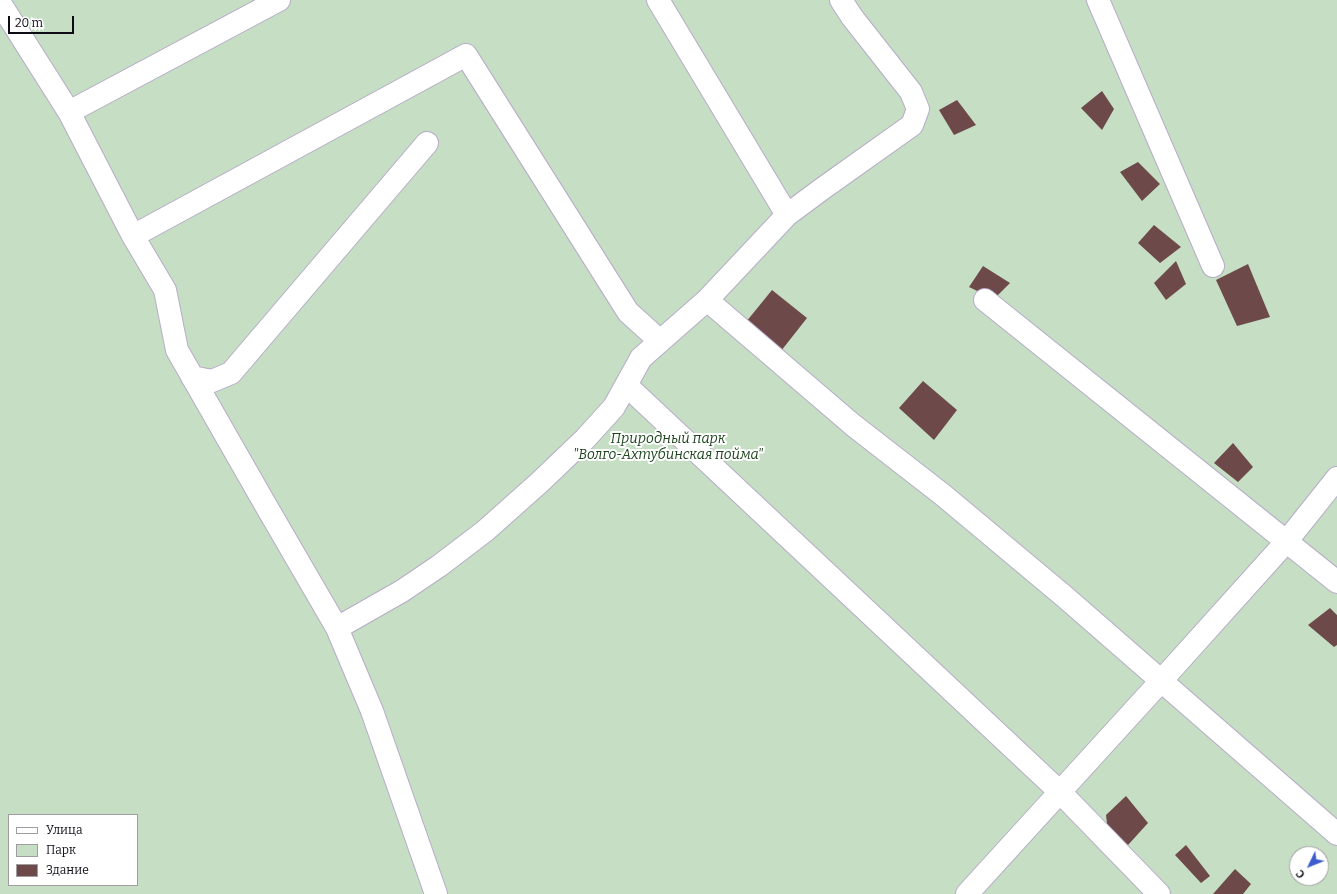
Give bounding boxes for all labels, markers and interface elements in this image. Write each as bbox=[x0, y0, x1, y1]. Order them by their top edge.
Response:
scale bar bbox=[10, 8, 76, 34]
text: 20 m bbox=[15, 16, 43, 30]
park label: Природный парк "Волго-Ахтубинская пойма" bbox=[573, 431, 763, 464]
legend bbox=[8, 814, 138, 886]
text: Улица bbox=[46, 823, 82, 837]
text: Парк bbox=[46, 843, 76, 857]
north arrow bbox=[1289, 846, 1329, 886]
text: Здание bbox=[46, 863, 89, 877]
text: С bbox=[1293, 867, 1308, 881]

